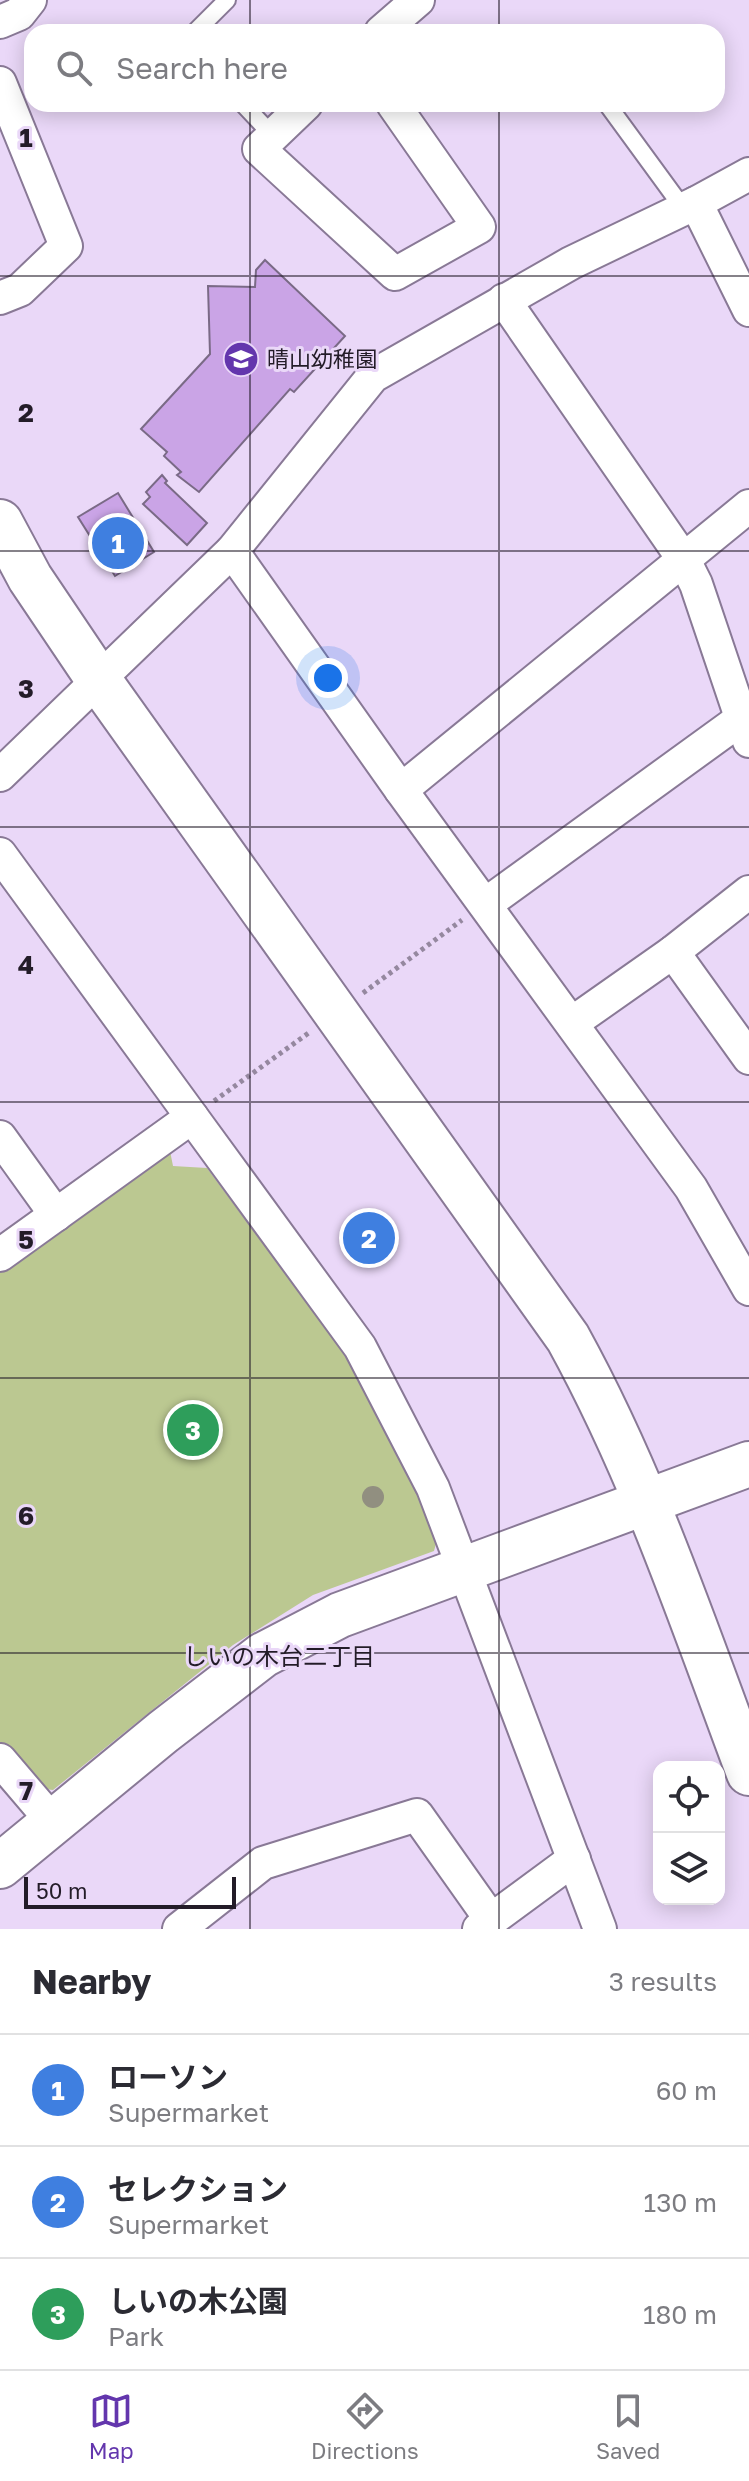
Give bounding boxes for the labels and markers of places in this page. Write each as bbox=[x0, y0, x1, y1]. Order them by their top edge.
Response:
school or university icon: 晴山幼稚園 bbox=[222, 340, 260, 378]
place label: 晴山幼稚園 bbox=[267, 345, 377, 372]
pin: 1 bbox=[92, 513, 144, 573]
pin: 2 bbox=[343, 1208, 395, 1268]
pin: 3 bbox=[167, 1400, 219, 1460]

